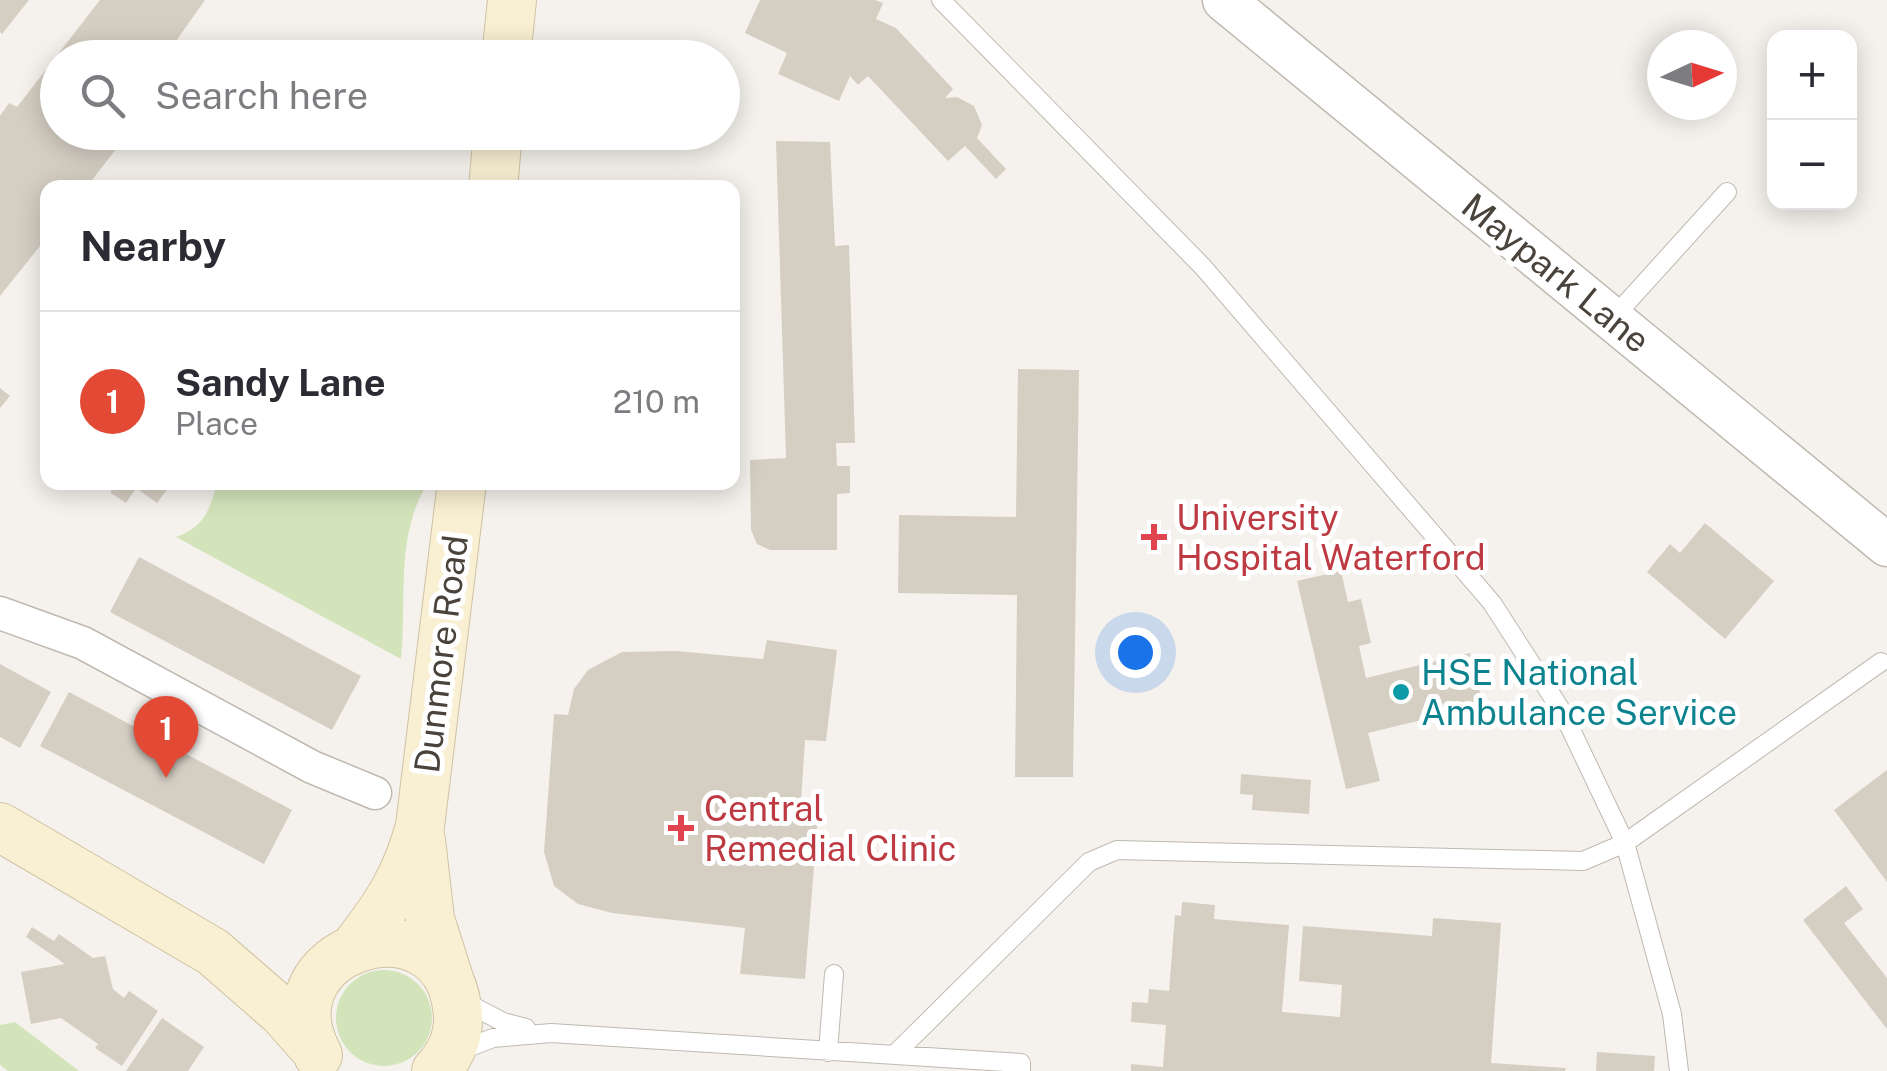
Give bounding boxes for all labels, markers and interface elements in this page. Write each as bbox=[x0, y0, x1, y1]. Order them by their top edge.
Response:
north arrow bbox=[1647, 30, 1737, 120]
map controls bbox=[1767, 30, 1857, 210]
button: + bbox=[1767, 30, 1857, 120]
search box bbox=[40, 40, 740, 150]
icon: search bbox=[75, 68, 130, 123]
text: Search here bbox=[155, 73, 368, 118]
button: − bbox=[1767, 120, 1857, 210]
street label: Maypark Lane bbox=[1454, 185, 1658, 361]
text: Nearby bbox=[80, 221, 226, 270]
text: Sandy Lane bbox=[175, 360, 386, 405]
text: 1 bbox=[106, 383, 119, 420]
text: 210 m bbox=[613, 383, 700, 420]
text: Place bbox=[175, 405, 258, 442]
place label: University Hospital Waterford bbox=[1176, 497, 1486, 578]
marker: University Hospital Waterford bbox=[1141, 524, 1167, 550]
street label: Dunmore Road bbox=[406, 533, 476, 775]
your location bbox=[1110, 627, 1161, 678]
place label: HSE National Ambulance Service bbox=[1421, 652, 1737, 733]
marker: HSE National Ambulance Service bbox=[1390, 681, 1412, 703]
pin: 1 bbox=[134, 696, 198, 778]
place label: Central Remedial Clinic bbox=[704, 788, 957, 869]
marker: Central Remedial Clinic bbox=[668, 815, 694, 841]

